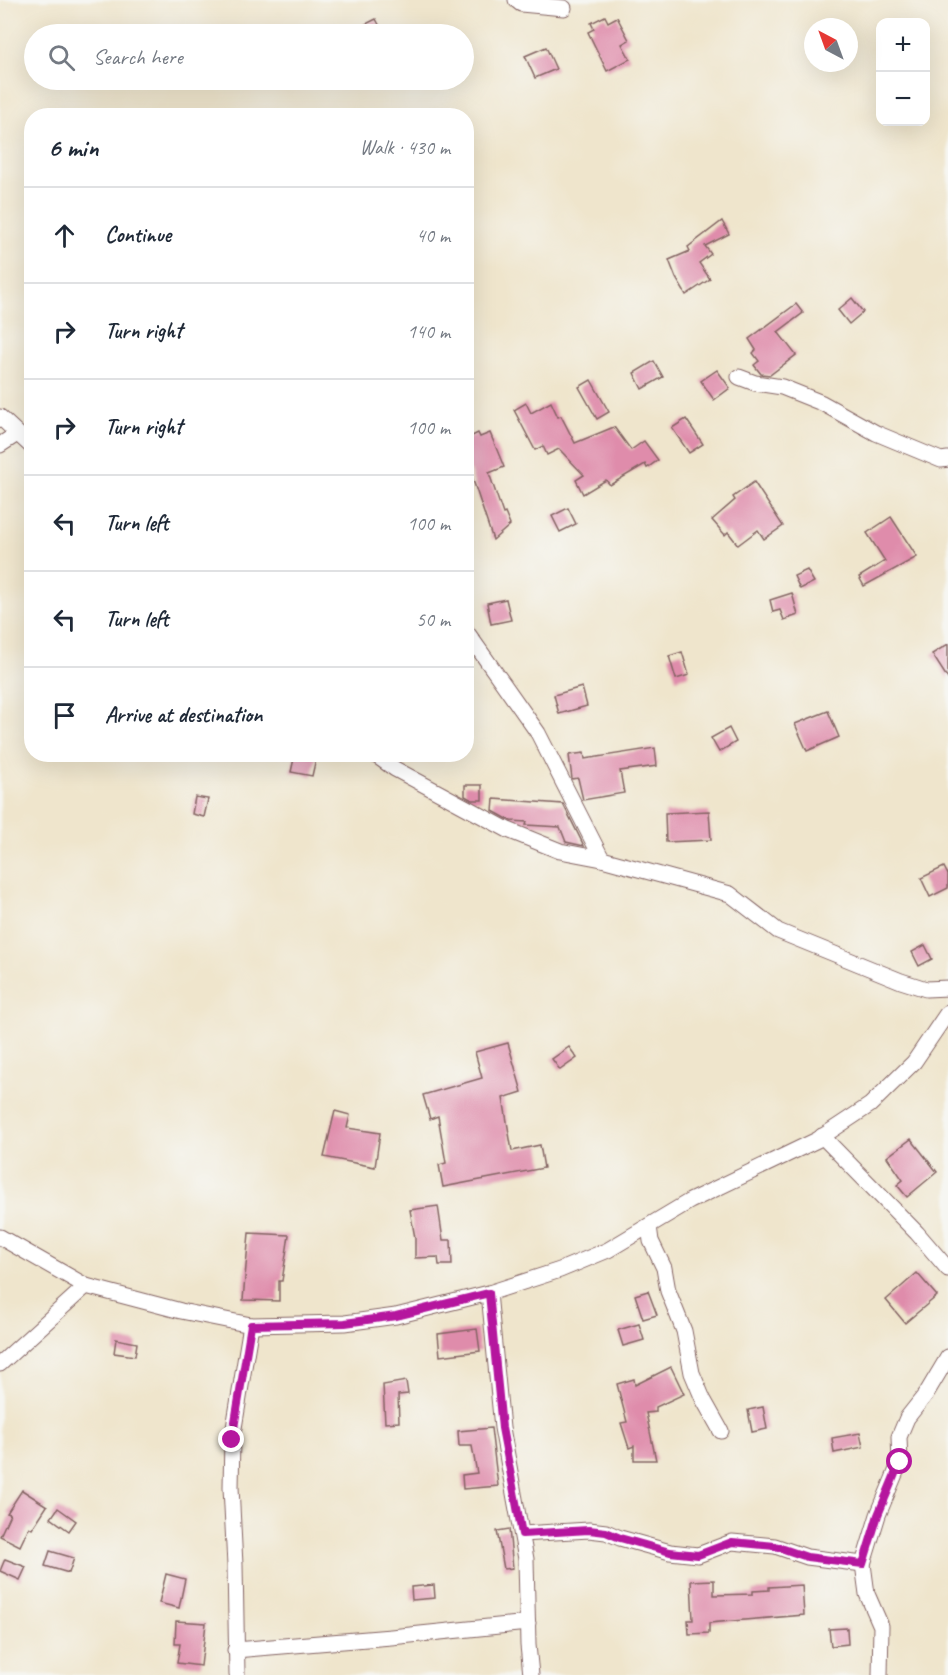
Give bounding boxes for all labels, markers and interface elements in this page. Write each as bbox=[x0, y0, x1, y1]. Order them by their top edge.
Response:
north arrow bbox=[804, 18, 858, 72]
map controls bbox=[876, 18, 930, 126]
button: + bbox=[876, 18, 930, 72]
search box bbox=[24, 24, 474, 90]
icon: search bbox=[45, 41, 78, 74]
text: Search here bbox=[93, 43, 183, 71]
button: − bbox=[876, 72, 930, 126]
text: 6 min bbox=[48, 131, 98, 164]
text: Walk · 430 m bbox=[360, 135, 450, 160]
icon: ahead bbox=[48, 219, 81, 252]
text: Continue bbox=[105, 221, 171, 249]
text: 40 m bbox=[416, 223, 450, 248]
icon: right bbox=[48, 315, 81, 348]
text: Turn right bbox=[105, 317, 182, 345]
text: 140 m bbox=[407, 319, 450, 344]
icon: right bbox=[48, 411, 81, 444]
text: Turn right bbox=[105, 413, 182, 441]
text: 100 m bbox=[407, 415, 450, 440]
icon: left bbox=[48, 507, 81, 540]
text: Turn left bbox=[105, 509, 169, 537]
text: 100 m bbox=[407, 511, 450, 536]
icon: left bbox=[48, 603, 81, 636]
text: Turn left bbox=[105, 605, 169, 633]
text: 50 m bbox=[416, 607, 450, 632]
icon: arrive bbox=[48, 699, 81, 732]
text: Arrive at destination bbox=[105, 701, 262, 729]
route end bbox=[218, 1426, 244, 1452]
route start bbox=[886, 1448, 912, 1474]

